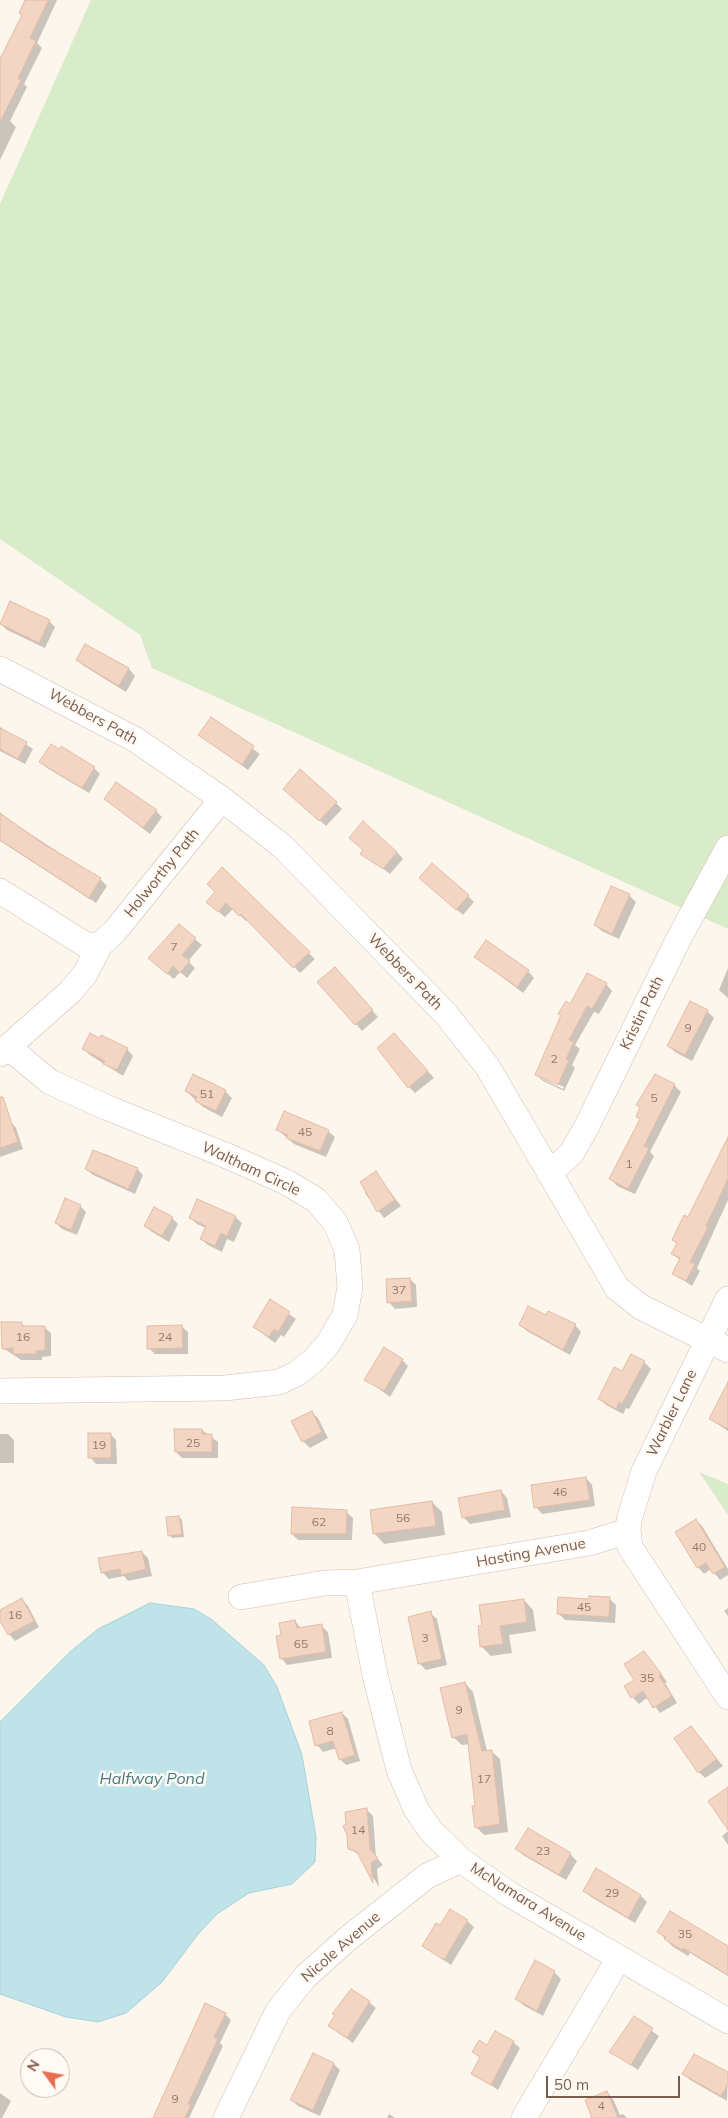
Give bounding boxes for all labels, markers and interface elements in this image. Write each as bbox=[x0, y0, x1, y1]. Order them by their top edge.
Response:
street label: Webbers Path bbox=[45, 685, 141, 749]
street label: Holworthy Path bbox=[121, 825, 203, 921]
street label: Webbers Path bbox=[364, 930, 446, 1014]
house number: 7 bbox=[170, 940, 178, 954]
street label: Kristin Path bbox=[616, 973, 668, 1053]
house number: 9 bbox=[684, 1021, 692, 1035]
house number: 2 bbox=[550, 1052, 558, 1066]
house number: 51 bbox=[200, 1087, 214, 1101]
house number: 5 bbox=[650, 1091, 658, 1105]
house number: 45 bbox=[298, 1125, 312, 1139]
street label: Waltham Circle bbox=[199, 1138, 303, 1200]
house number: 1 bbox=[625, 1157, 633, 1171]
house number: 37 bbox=[392, 1283, 406, 1297]
house number: 16 bbox=[16, 1330, 30, 1344]
house number: 24 bbox=[158, 1330, 172, 1344]
street label: Warbler Lane bbox=[643, 1367, 701, 1459]
house number: 25 bbox=[186, 1436, 200, 1450]
house number: 19 bbox=[92, 1438, 106, 1452]
house number: 46 bbox=[553, 1485, 567, 1499]
house number: 56 bbox=[396, 1511, 410, 1525]
house number: 62 bbox=[312, 1515, 326, 1529]
street label: Hasting Avenue bbox=[475, 1535, 587, 1571]
house number: 40 bbox=[692, 1540, 706, 1554]
house number: 45 bbox=[577, 1600, 591, 1614]
house number: 16 bbox=[8, 1608, 22, 1622]
house number: 3 bbox=[421, 1631, 429, 1645]
house number: 65 bbox=[294, 1637, 308, 1651]
house number: 35 bbox=[640, 1671, 654, 1685]
house number: 9 bbox=[455, 1703, 463, 1717]
house number: 8 bbox=[326, 1724, 334, 1738]
water label: Halfway Pond bbox=[99, 1769, 205, 1789]
house number: 17 bbox=[477, 1772, 491, 1786]
house number: 14 bbox=[351, 1823, 365, 1837]
house number: 23 bbox=[536, 1844, 550, 1858]
street label: McNamara Avenue bbox=[467, 1859, 589, 1945]
house number: 29 bbox=[605, 1886, 619, 1900]
street label: Nicole Avenue bbox=[298, 1908, 384, 1986]
house number: 35 bbox=[678, 1927, 692, 1941]
north arrow bbox=[20, 2048, 70, 2098]
text: N bbox=[23, 2056, 44, 2075]
scale bar bbox=[548, 2066, 682, 2098]
text: 50 m bbox=[554, 2075, 589, 2094]
house number: 9 bbox=[171, 2092, 179, 2106]
house number: 4 bbox=[597, 2099, 605, 2113]

